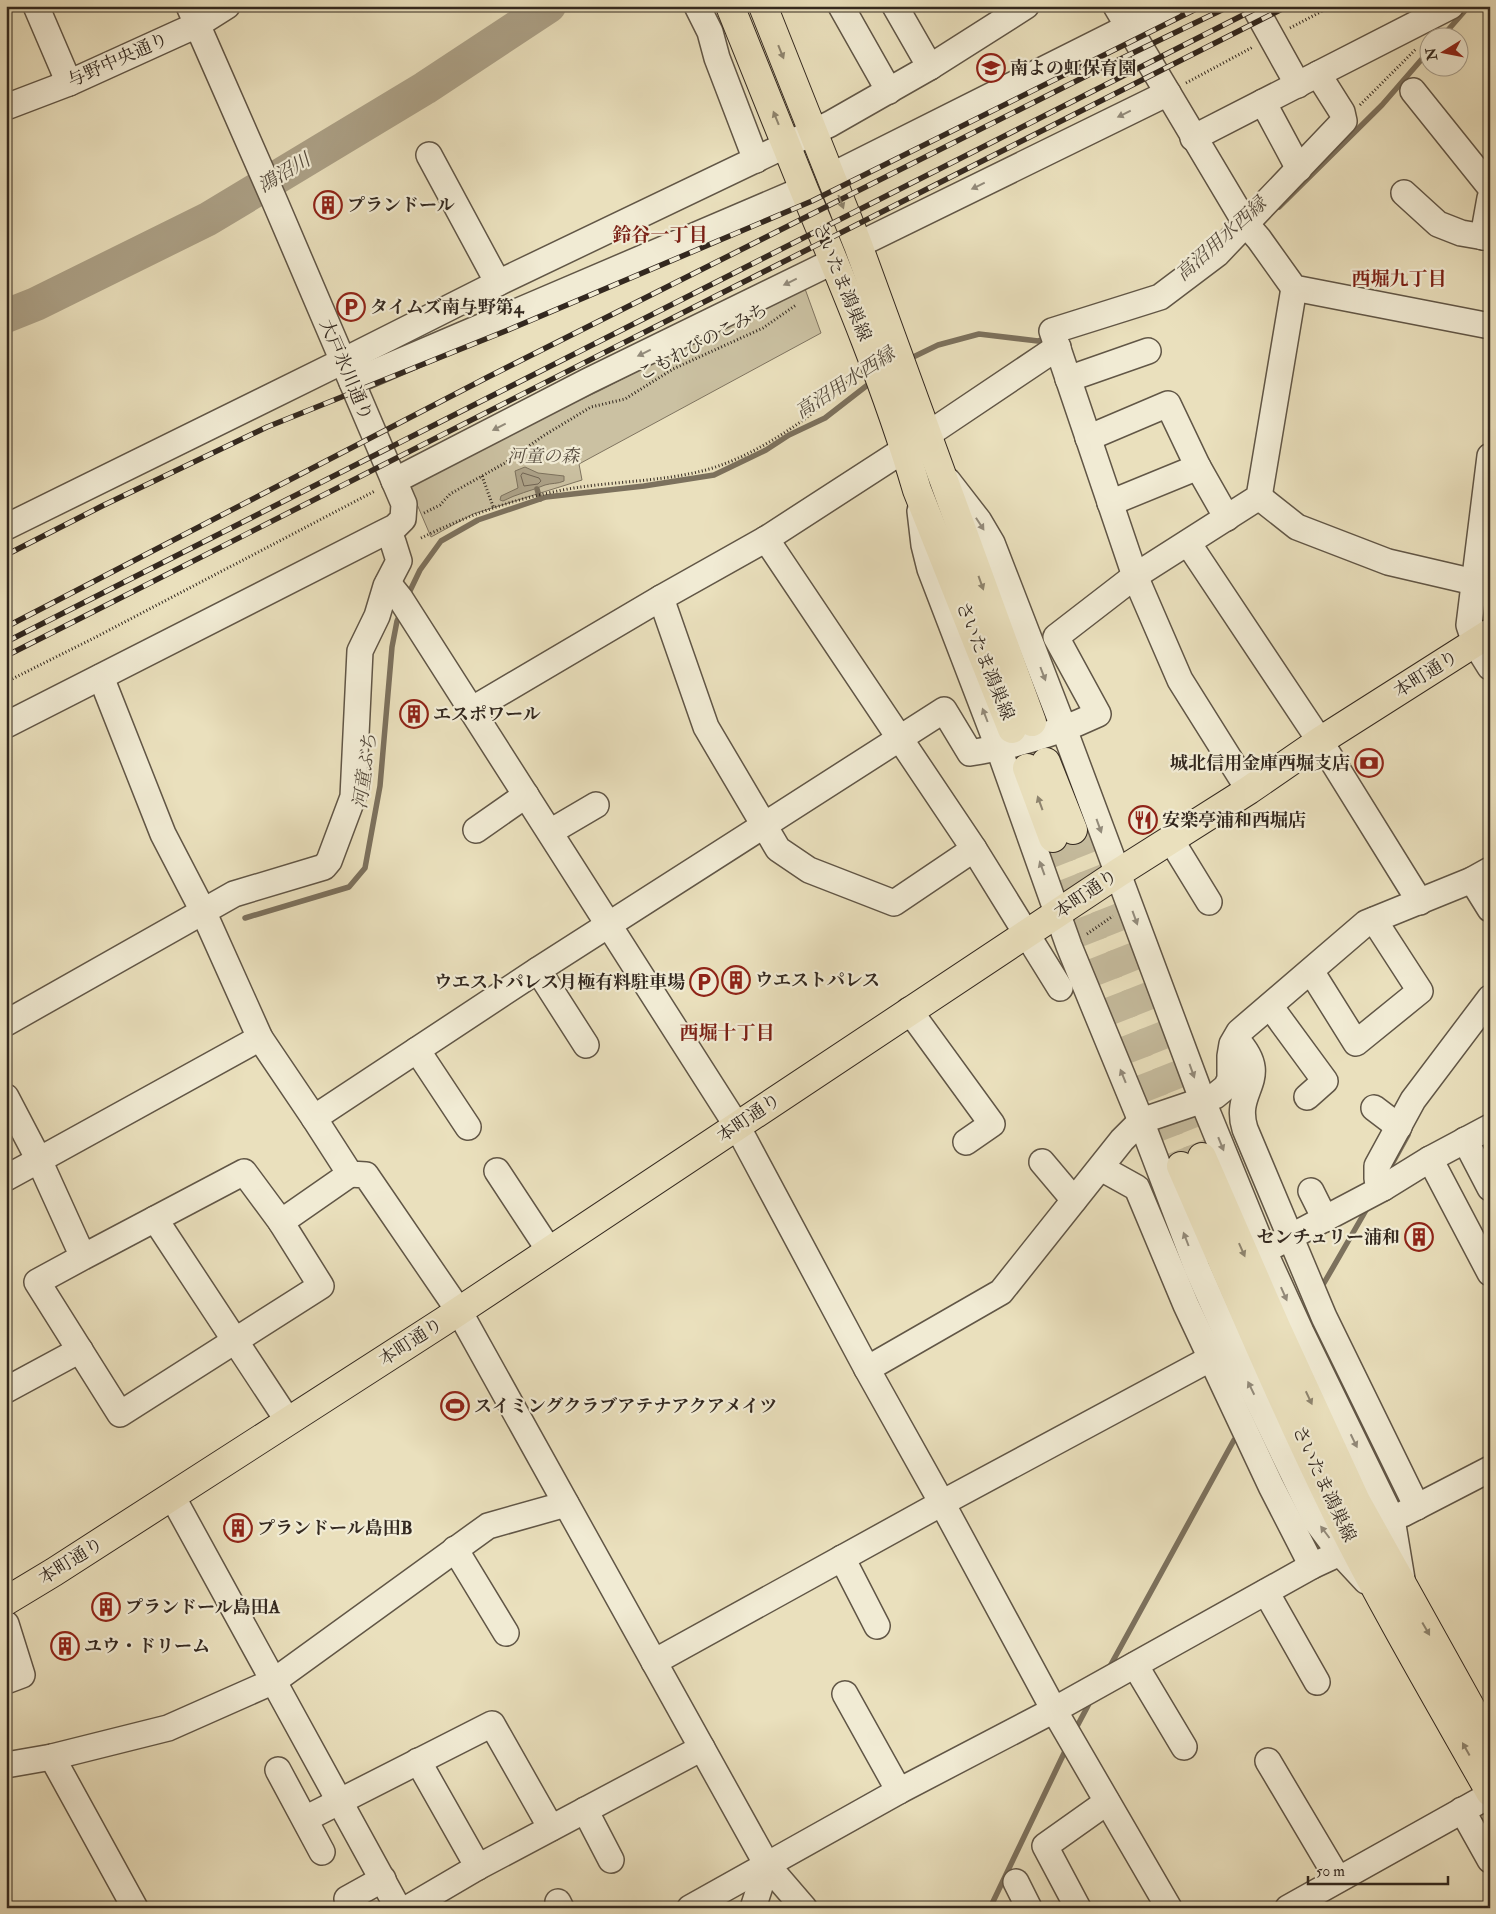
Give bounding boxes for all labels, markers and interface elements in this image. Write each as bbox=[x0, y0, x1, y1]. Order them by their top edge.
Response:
street label: 与野中央通り bbox=[64, 28, 172, 92]
north arrow bbox=[1418, 28, 1468, 78]
one-way arrow bbox=[778, 44, 785, 59]
text: N bbox=[1422, 46, 1441, 63]
school or university icon: 南よの虹保育園 bbox=[976, 53, 1006, 83]
place label: 南よの虹保育園 bbox=[1010, 57, 1136, 80]
one-way arrow bbox=[771, 111, 779, 125]
one-way arrow bbox=[1117, 111, 1131, 119]
water label: 鴻沼川 bbox=[253, 147, 316, 198]
one-way arrow bbox=[971, 182, 985, 190]
building icon: プランドール bbox=[313, 190, 343, 220]
water label: 高沼用水西縁 bbox=[1171, 191, 1273, 286]
place label: プランドール bbox=[347, 194, 455, 217]
one-way arrow bbox=[837, 195, 845, 210]
street label: さいたま鴻巣線 bbox=[808, 219, 876, 345]
district label: 鈴谷一丁目 bbox=[612, 223, 708, 247]
district label: 西堀九丁目 bbox=[1351, 267, 1447, 291]
one-way arrow bbox=[783, 278, 798, 286]
parking icon: タイムズ南与野第4 bbox=[336, 292, 366, 322]
place label: タイムズ南与野第4 bbox=[370, 296, 525, 319]
street label: こもれびのこみち bbox=[634, 298, 772, 386]
street label: 大戸氷川通り bbox=[314, 316, 378, 424]
water label: 高沼用水西縁 bbox=[791, 341, 901, 424]
one-way arrow bbox=[637, 349, 652, 358]
one-way arrow bbox=[492, 423, 507, 431]
park label: 河童の森 bbox=[507, 445, 581, 468]
one-way arrow bbox=[976, 517, 985, 531]
one-way arrow bbox=[977, 576, 985, 591]
street label: さいたま鴻巣線 bbox=[951, 598, 1019, 724]
street label: 本町通り bbox=[1389, 645, 1463, 703]
one-way arrow bbox=[1039, 667, 1047, 682]
building icon: エスポワール bbox=[399, 699, 429, 729]
place label: エスポワール bbox=[433, 703, 541, 726]
one-way arrow bbox=[981, 708, 989, 722]
water label: 河童ぶち bbox=[348, 732, 382, 810]
bank icon: 城北信用金庫西堀支店 bbox=[1354, 748, 1384, 778]
place label: 城北信用金庫西堀支店 bbox=[1170, 752, 1350, 775]
one-way arrow bbox=[1036, 795, 1044, 810]
restaurant icon: 安楽亭浦和西堀店 bbox=[1128, 805, 1158, 835]
place label: 安楽亭浦和西堀店 bbox=[1162, 809, 1306, 832]
one-way arrow bbox=[1095, 819, 1103, 834]
one-way arrow bbox=[1037, 860, 1045, 875]
street label: 本町通り bbox=[1050, 864, 1122, 924]
one-way arrow bbox=[1132, 911, 1139, 926]
building icon: ウエストパレス bbox=[721, 965, 751, 995]
parking icon: ウエストパレス月極有料駐車場 bbox=[689, 967, 719, 997]
place label: ウエストパレス bbox=[755, 969, 880, 992]
place label: ウエストパレス月極有料駐車場 bbox=[434, 971, 685, 994]
district label: 西堀十丁目 bbox=[679, 1021, 775, 1045]
one-way arrow bbox=[1188, 1064, 1196, 1079]
one-way arrow bbox=[1118, 1069, 1126, 1083]
street label: 本町通り bbox=[713, 1088, 785, 1148]
one-way arrow bbox=[1217, 1137, 1225, 1152]
building icon: センチュリー浦和 bbox=[1404, 1222, 1434, 1252]
place label: センチュリー浦和 bbox=[1257, 1226, 1400, 1249]
one-way arrow bbox=[1182, 1231, 1190, 1246]
one-way arrow bbox=[1239, 1243, 1247, 1257]
one-way arrow bbox=[1280, 1287, 1288, 1301]
street label: 本町通り bbox=[375, 1313, 447, 1371]
one-way arrow bbox=[1247, 1380, 1256, 1395]
sports icon: スイミングクラブアテナアクアメイツ bbox=[440, 1391, 470, 1421]
one-way arrow bbox=[1305, 1391, 1313, 1405]
place label: スイミングクラブアテナアクアメイツ bbox=[474, 1395, 777, 1418]
street label: さいたま鴻巣線 bbox=[1287, 1422, 1361, 1546]
one-way arrow bbox=[1350, 1433, 1358, 1448]
building icon: プランドール島田B bbox=[223, 1513, 253, 1543]
place label: プランドール島田B bbox=[257, 1517, 412, 1540]
one-way arrow bbox=[1320, 1525, 1330, 1539]
street label: 本町通り bbox=[34, 1532, 108, 1590]
building icon: プランドール島田A bbox=[91, 1592, 121, 1622]
place label: プランドール島田A bbox=[125, 1596, 281, 1619]
one-way arrow bbox=[1422, 1623, 1431, 1636]
building icon: ユウ・ドリーム bbox=[50, 1631, 80, 1661]
place label: ユウ・ドリーム bbox=[84, 1635, 210, 1658]
one-way arrow bbox=[1461, 1743, 1470, 1756]
scale bar bbox=[1308, 1854, 1448, 1886]
text: 50 m bbox=[1316, 1862, 1345, 1881]

